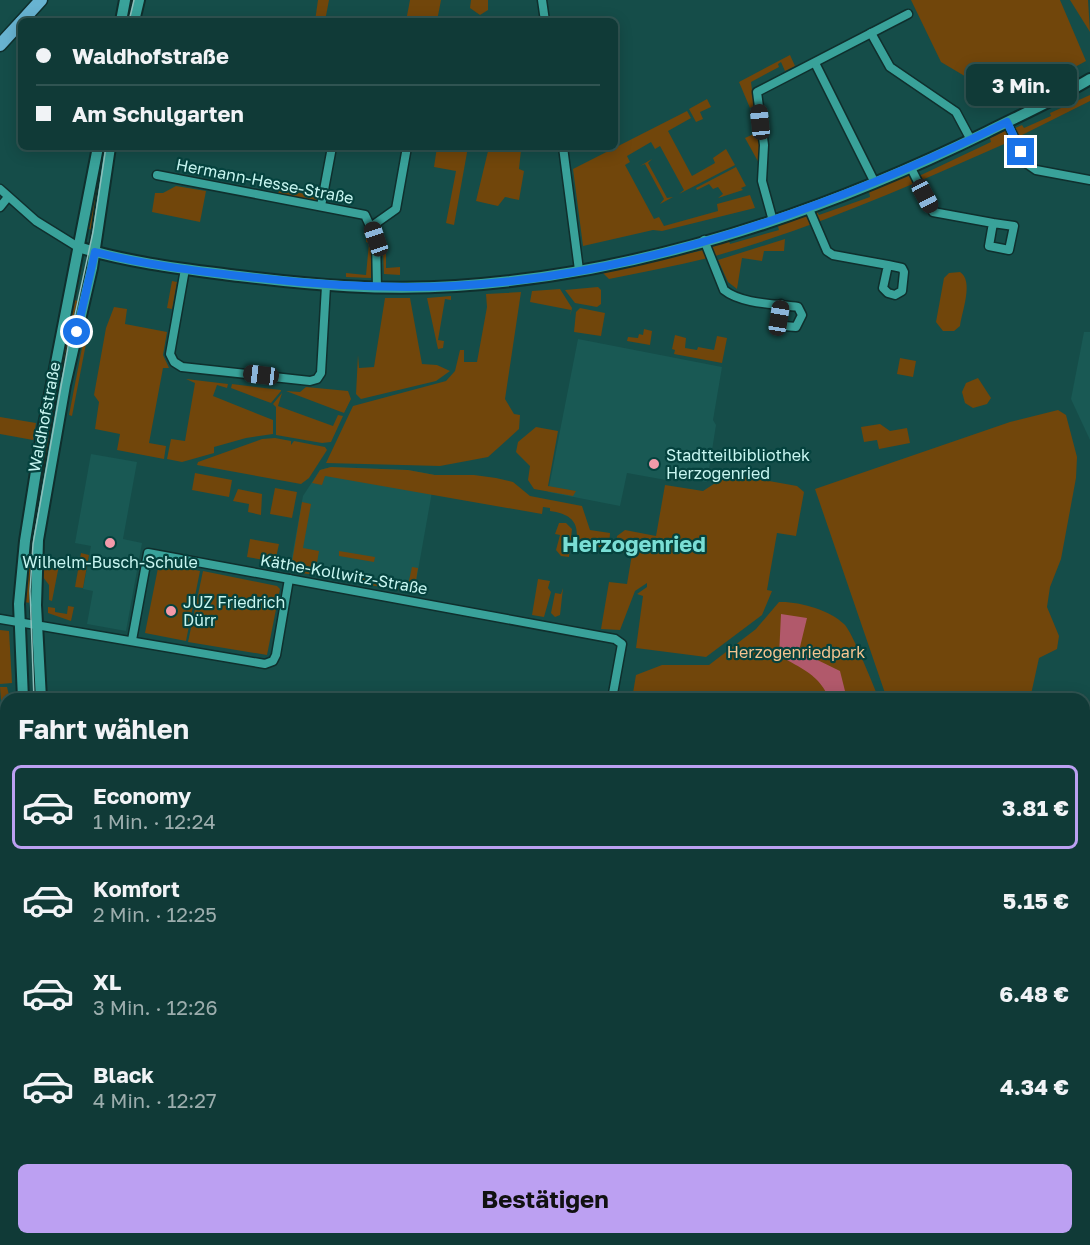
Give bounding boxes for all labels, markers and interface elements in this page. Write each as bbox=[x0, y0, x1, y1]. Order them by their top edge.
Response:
text: Waldhofstraße bbox=[72, 42, 229, 69]
callout: 3 Min. bbox=[966, 65, 1076, 107]
text: 3 Min. bbox=[992, 73, 1051, 97]
text: Am Schulgarten bbox=[72, 100, 244, 127]
car bbox=[749, 103, 771, 141]
route end bbox=[1007, 138, 1034, 165]
street label: Hermann-Hesse-Straße bbox=[175, 154, 355, 208]
car bbox=[909, 176, 941, 216]
car bbox=[362, 219, 390, 259]
car bbox=[767, 299, 791, 337]
route start bbox=[63, 318, 90, 345]
street label: Waldhofstraße bbox=[23, 360, 65, 474]
car bbox=[242, 364, 280, 386]
place label: Stadtteilbibliothek Herzogenried bbox=[666, 445, 810, 483]
marker: Stadtteilbibliothek Herzogenried bbox=[647, 457, 661, 471]
district label: Herzogenried bbox=[562, 530, 706, 557]
marker: Wilhelm-Busch-Schule bbox=[103, 536, 117, 550]
street label: Käthe-Kollwitz-Straße bbox=[259, 549, 429, 599]
place label: Wilhelm-Busch-Schule bbox=[22, 552, 198, 572]
place label: JUZ Friedrich Dürr bbox=[183, 592, 285, 630]
marker: JUZ Friedrich Dürr bbox=[164, 604, 178, 618]
park label: Herzogenriedpark bbox=[727, 642, 865, 662]
text: Fahrt wählen bbox=[18, 713, 189, 745]
icon: car bbox=[21, 780, 75, 834]
text: Economy bbox=[93, 782, 191, 809]
text: 3.81 € bbox=[1002, 794, 1069, 821]
text: 1 Min. · 12:24 bbox=[93, 809, 216, 833]
icon: car bbox=[21, 873, 75, 927]
text: Komfort bbox=[93, 875, 180, 902]
text: 5.15 € bbox=[1003, 887, 1069, 914]
text: 2 Min. · 12:25 bbox=[93, 902, 217, 926]
icon: car bbox=[21, 966, 75, 1020]
text: XL bbox=[93, 968, 121, 995]
text: 6.48 € bbox=[999, 980, 1069, 1007]
text: 3 Min. · 12:26 bbox=[93, 995, 218, 1019]
icon: car bbox=[21, 1059, 75, 1113]
text: Black bbox=[93, 1061, 154, 1088]
text: 4.34 € bbox=[1000, 1073, 1069, 1100]
text: 4 Min. · 12:27 bbox=[93, 1088, 217, 1112]
button: Bestätigen bbox=[18, 1164, 1072, 1233]

